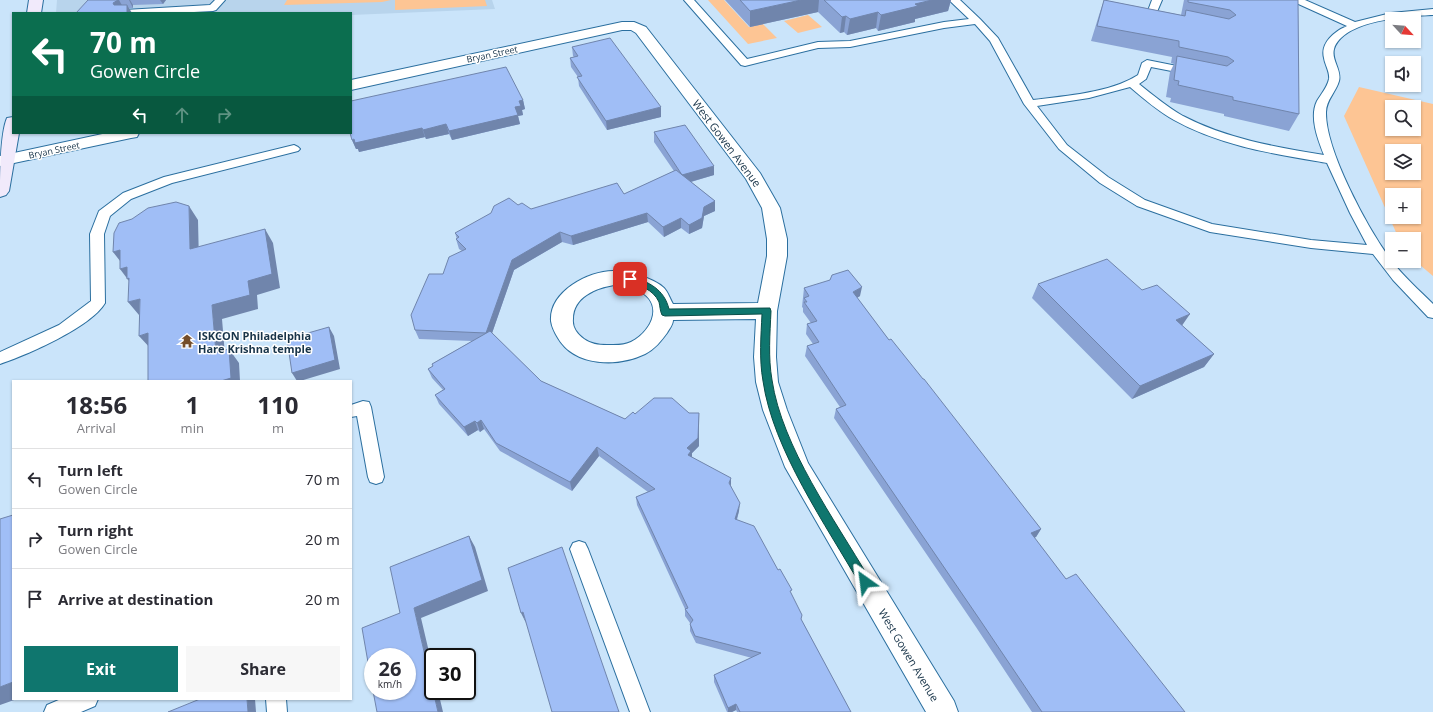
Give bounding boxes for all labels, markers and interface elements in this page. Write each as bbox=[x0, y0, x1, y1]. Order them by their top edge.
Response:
north arrow bbox=[1385, 12, 1421, 48]
map controls bbox=[1385, 12, 1421, 268]
text: 70 m bbox=[90, 23, 157, 61]
icon: left bbox=[24, 28, 76, 80]
street label: Bryan Street bbox=[465, 42, 519, 66]
button: sound bbox=[1385, 56, 1421, 92]
text: Gowen Circle bbox=[90, 59, 200, 83]
street label: West Gowen Avenue bbox=[689, 96, 765, 190]
button: search bbox=[1385, 100, 1421, 136]
icon: left bbox=[129, 104, 151, 126]
icon: ahead bbox=[171, 104, 193, 126]
icon: right bbox=[213, 104, 235, 126]
street label: Bryan Street bbox=[27, 138, 81, 162]
button: layers bbox=[1385, 144, 1421, 180]
button: + bbox=[1385, 188, 1421, 224]
button: − bbox=[1385, 232, 1421, 268]
pin bbox=[613, 262, 647, 296]
icon: arrive bbox=[619, 268, 641, 290]
place label: ISKCON Philadelphia Hare Krishna temple bbox=[198, 328, 312, 356]
temple icon: ISKCON Philadelphia Hare Krishna temple bbox=[179, 333, 195, 349]
text: 18:56 bbox=[65, 388, 127, 421]
text: 1 bbox=[185, 388, 199, 421]
text: 110 bbox=[257, 388, 299, 421]
text: Arrival bbox=[77, 419, 116, 437]
text: min bbox=[181, 419, 204, 437]
text: m bbox=[272, 419, 284, 437]
text: Turn left bbox=[58, 460, 123, 480]
icon: left bbox=[24, 468, 46, 490]
text: 70 m bbox=[305, 469, 340, 489]
text: Gowen Circle bbox=[58, 480, 138, 498]
text: Turn right bbox=[58, 520, 133, 540]
icon: right bbox=[24, 528, 46, 550]
text: 20 m bbox=[305, 529, 340, 549]
text: Gowen Circle bbox=[58, 540, 138, 558]
position arrow bbox=[844, 561, 886, 603]
icon: arrive bbox=[24, 588, 46, 610]
text: Arrive at destination bbox=[58, 589, 213, 609]
text: 20 m bbox=[305, 589, 340, 609]
street label: West Gowen Avenue bbox=[875, 606, 943, 704]
button: Exit bbox=[24, 646, 178, 692]
button: Share bbox=[186, 646, 340, 692]
speed limit sign: 30 bbox=[424, 648, 476, 700]
text: 26 bbox=[379, 655, 401, 682]
text: km/h bbox=[378, 677, 402, 691]

